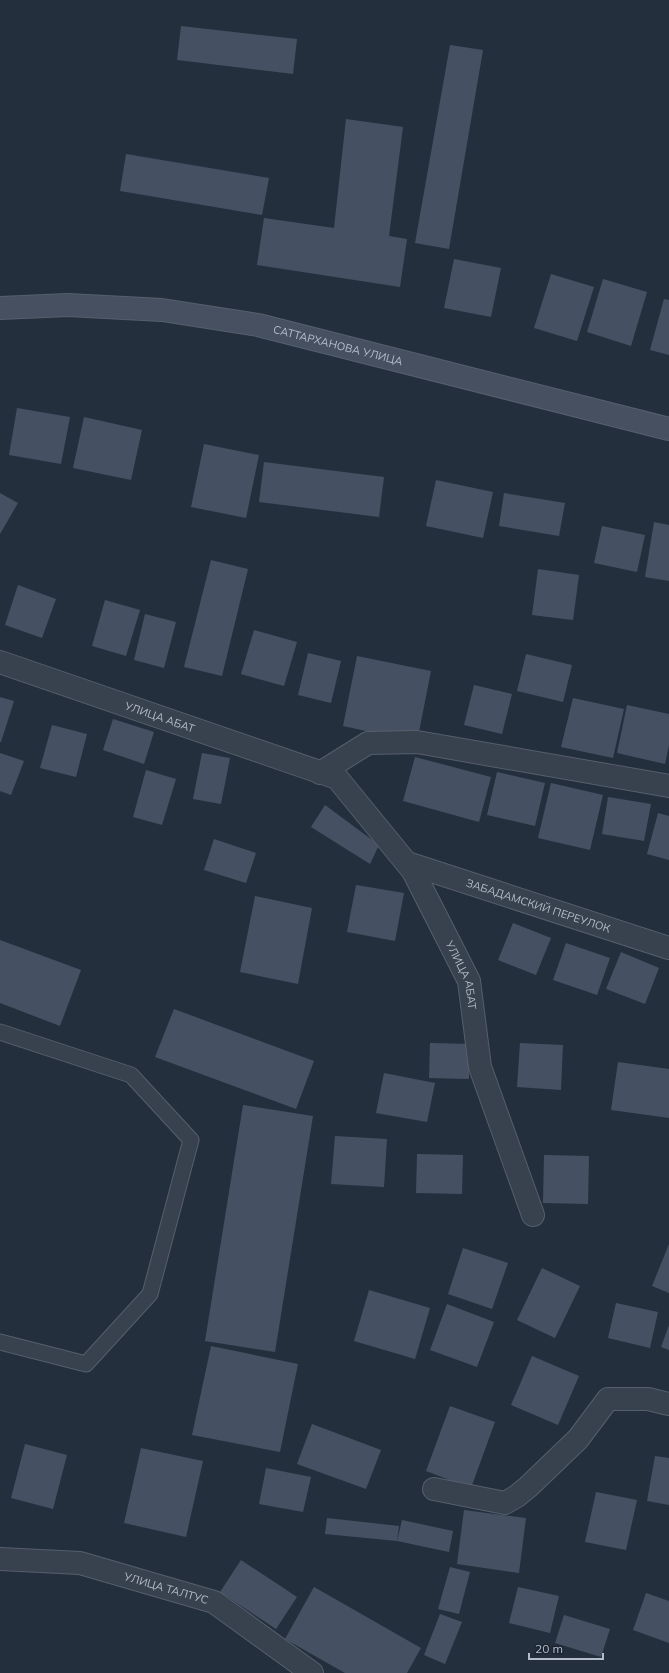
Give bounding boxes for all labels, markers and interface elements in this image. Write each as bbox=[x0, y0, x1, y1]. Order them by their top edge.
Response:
street label: САТТАРХАНОВА УЛИЦА bbox=[272, 322, 404, 368]
street label: УЛИЦА АБАТ bbox=[122, 698, 197, 736]
street label: ЗАБАДАМСКИЙ ПЕРЕУЛОК bbox=[464, 876, 613, 936]
street label: УЛИЦА АБАТ bbox=[442, 937, 480, 1011]
street label: УЛИЦА ТАЛТУС bbox=[122, 1569, 210, 1607]
scale bar bbox=[529, 1635, 603, 1661]
text: 20 m bbox=[535, 1641, 563, 1656]

